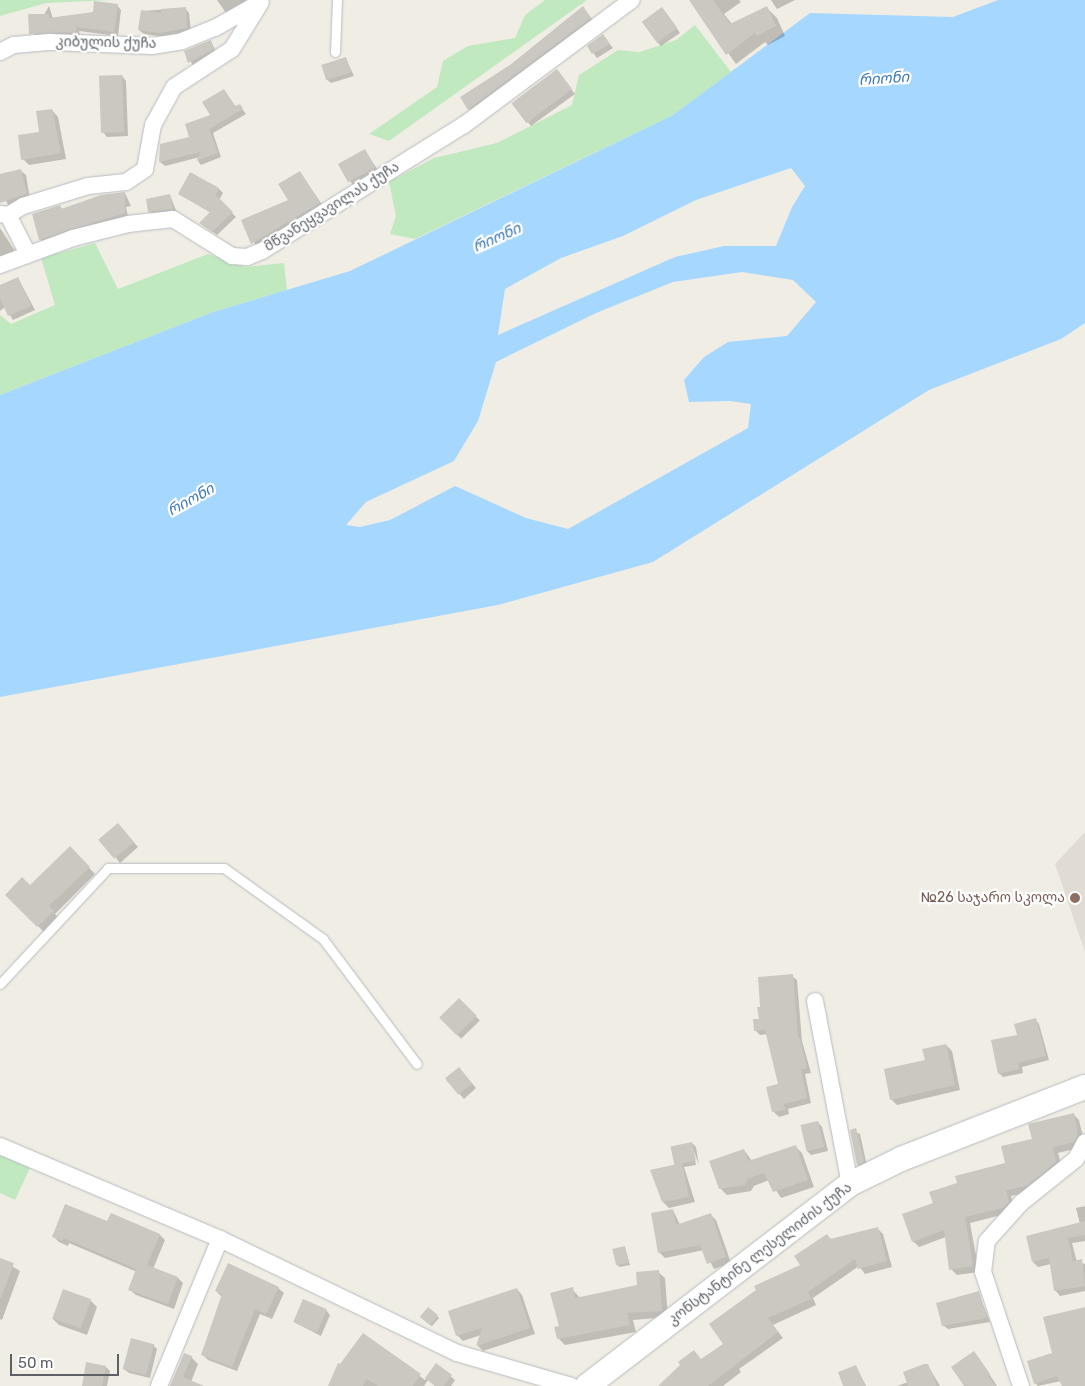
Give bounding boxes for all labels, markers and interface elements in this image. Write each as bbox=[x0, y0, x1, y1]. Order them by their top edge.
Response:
street label: კიბულის ქუჩა bbox=[56, 34, 156, 52]
water label: რიონი bbox=[858, 68, 910, 90]
street label: მწვანეყვავილას ქუჩა bbox=[261, 159, 403, 255]
water label: რიონი bbox=[470, 220, 524, 256]
water label: რიონი bbox=[165, 480, 217, 520]
place label: №26 საჯარო სკოლა bbox=[921, 890, 1065, 906]
marker: №26 საჯარო სკოლა bbox=[1069, 892, 1081, 904]
street label: კონსტანტინე ლესელიძის ქუჩა bbox=[665, 1179, 855, 1329]
scale bar bbox=[12, 1344, 121, 1376]
text: 50 m bbox=[18, 1354, 53, 1372]

